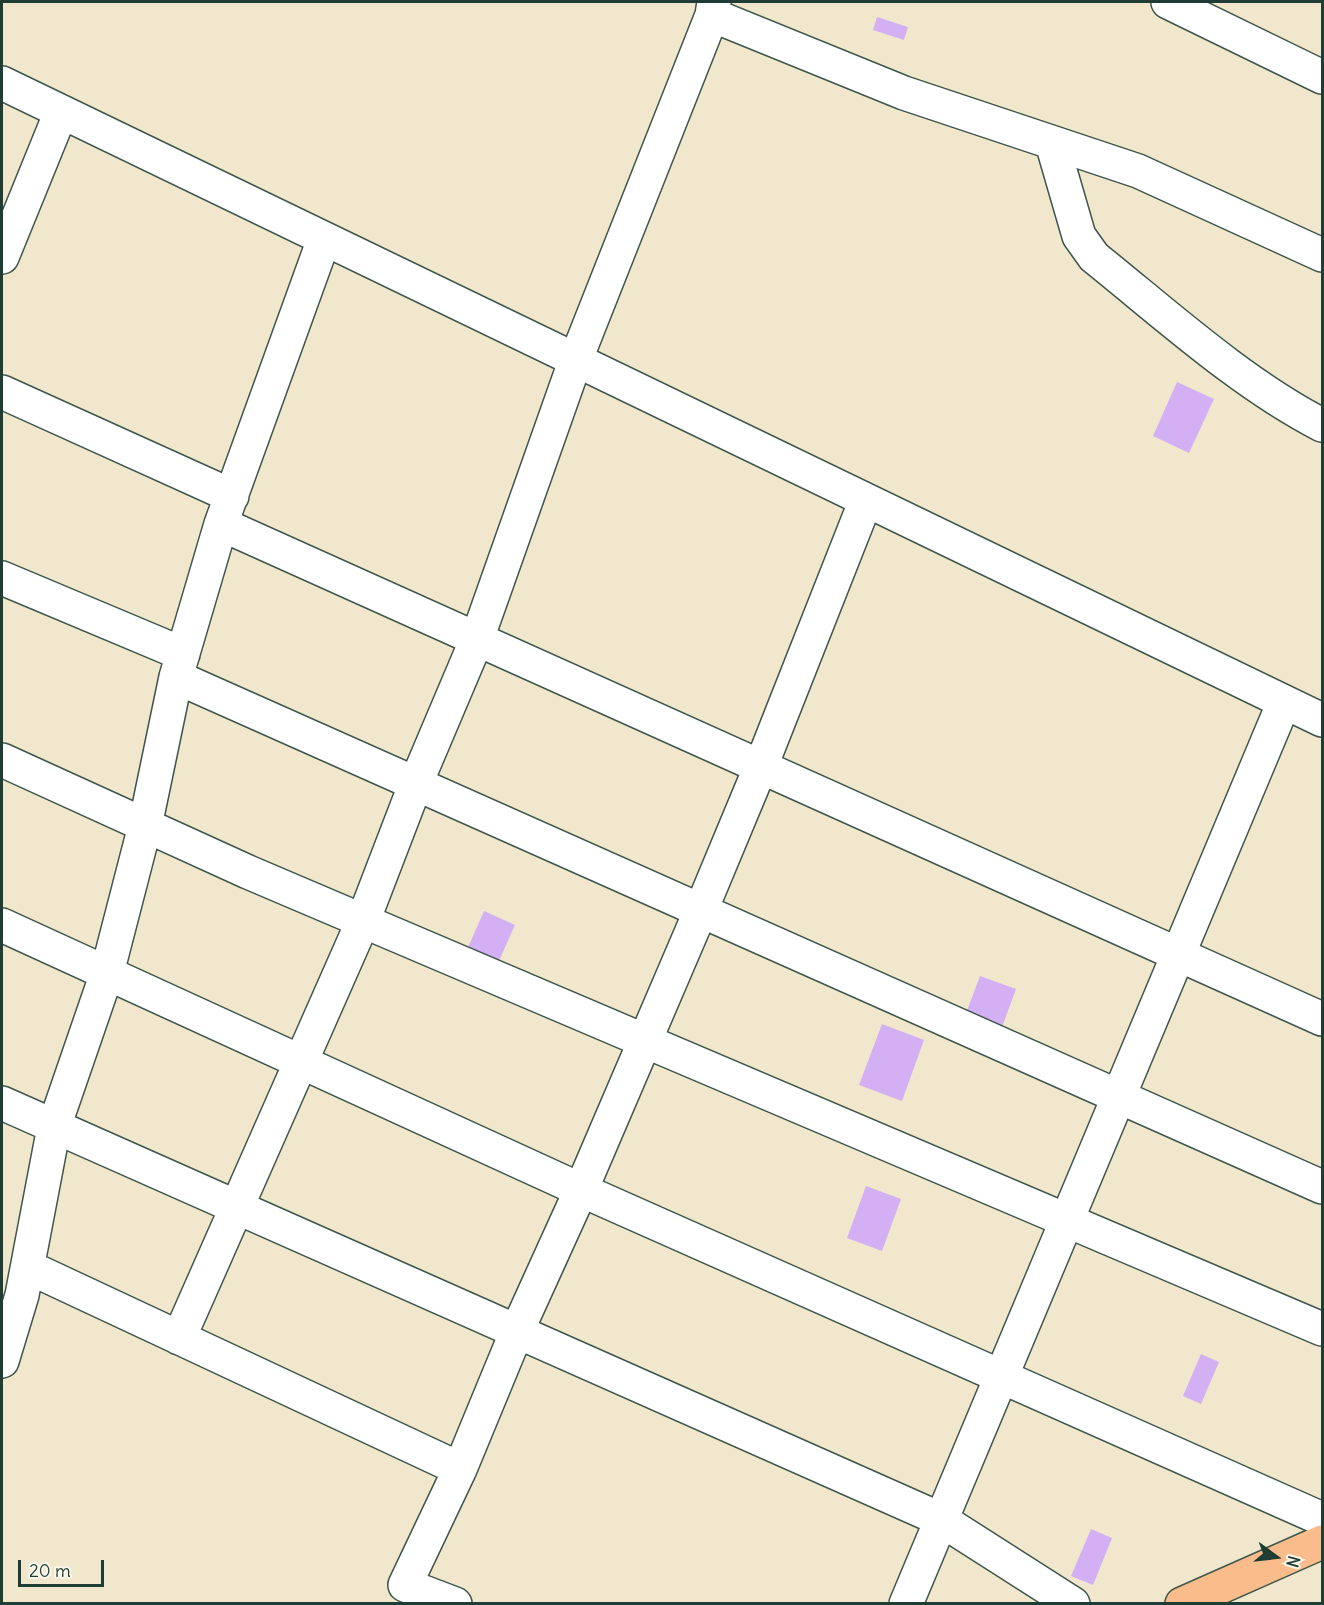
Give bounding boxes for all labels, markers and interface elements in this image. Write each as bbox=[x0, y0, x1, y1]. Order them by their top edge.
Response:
north arrow bbox=[1246, 1527, 1306, 1587]
scale bar bbox=[21, 1548, 106, 1586]
text: N bbox=[1282, 1554, 1304, 1570]
text: 20 m bbox=[29, 1559, 71, 1582]

